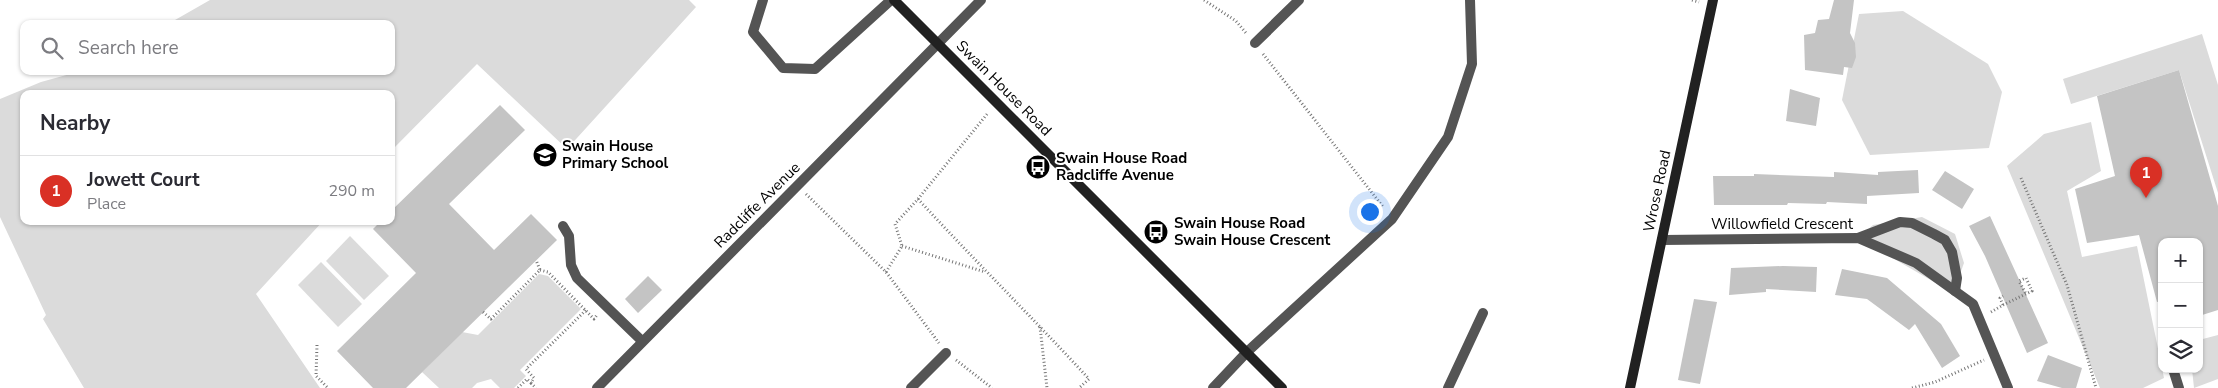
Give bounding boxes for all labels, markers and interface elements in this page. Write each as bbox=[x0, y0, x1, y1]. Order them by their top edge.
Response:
search box bbox=[20, 20, 395, 75]
icon: search bbox=[38, 34, 66, 62]
text: Search here bbox=[78, 35, 179, 61]
street label: Swain House Road bbox=[952, 36, 1056, 140]
text: Nearby bbox=[40, 109, 110, 137]
place label: Swain House Primary School bbox=[562, 136, 669, 173]
school or university icon: Swain House Primary School bbox=[532, 142, 558, 168]
place label: Swain House Road Radcliffe Avenue bbox=[1056, 148, 1187, 185]
street label: Wrose Road bbox=[1639, 148, 1675, 234]
bus stop icon: Swain House Road Radcliffe Avenue bbox=[1025, 154, 1051, 180]
pin: 1 bbox=[2130, 157, 2162, 198]
street label: Radcliffe Avenue bbox=[710, 158, 804, 252]
text: Jowett Court bbox=[87, 167, 199, 193]
text: 1 bbox=[51, 180, 61, 202]
text: 290 m bbox=[328, 180, 375, 202]
text: Place bbox=[87, 193, 126, 215]
your location bbox=[1357, 199, 1383, 225]
place label: Swain House Road Swain House Crescent bbox=[1174, 213, 1330, 250]
street label: Willowfield Crescent bbox=[1711, 214, 1854, 234]
bus stop icon: Swain House Road Swain House Crescent bbox=[1143, 219, 1169, 245]
map controls bbox=[2158, 238, 2203, 373]
button: + bbox=[2158, 238, 2203, 283]
button: − bbox=[2158, 283, 2203, 328]
button: layers bbox=[2158, 328, 2203, 373]

